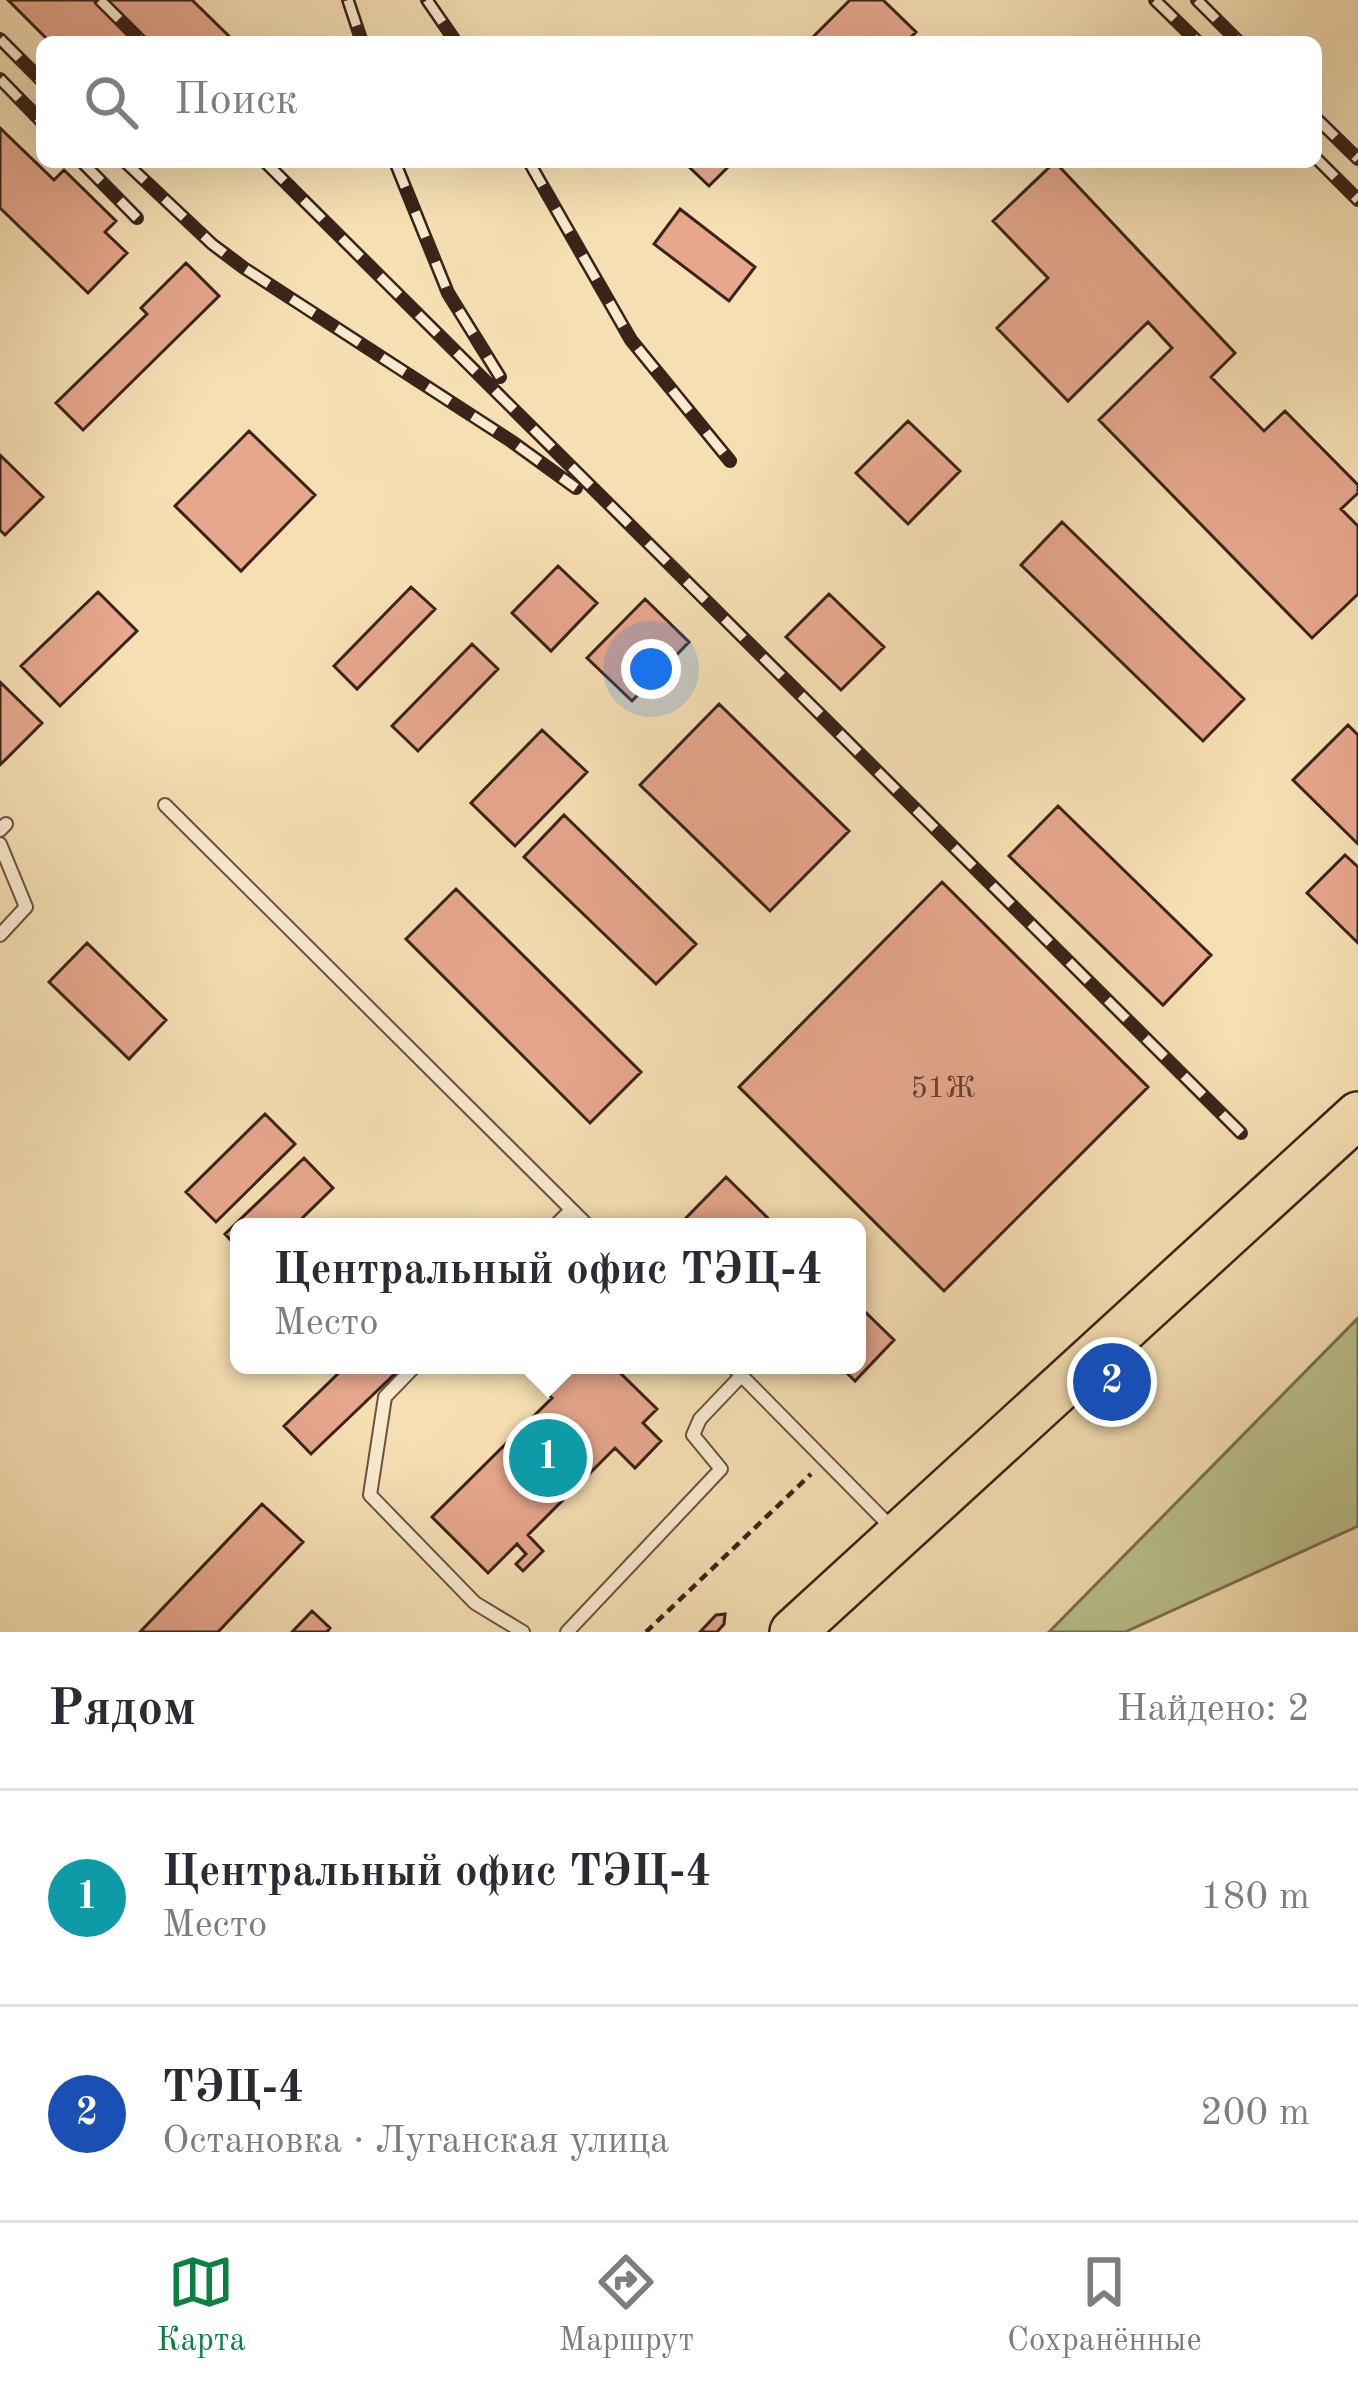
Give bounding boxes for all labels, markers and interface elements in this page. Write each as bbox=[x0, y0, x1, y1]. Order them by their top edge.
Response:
search box bbox=[36, 36, 1322, 168]
icon: search bbox=[78, 69, 144, 135]
text: Поиск bbox=[174, 79, 298, 124]
your location bbox=[621, 639, 681, 699]
house number: 51Ж bbox=[910, 1074, 976, 1104]
popup bbox=[230, 1218, 866, 1374]
text: Центральный офис ТЭЦ-4 bbox=[273, 1249, 823, 1294]
text: Место bbox=[273, 1304, 379, 1343]
pin: 2 bbox=[1073, 1337, 1151, 1427]
pin: 1 bbox=[509, 1413, 587, 1503]
text: Рядом bbox=[48, 1685, 196, 1736]
text: Найдено: 2 bbox=[1117, 1690, 1310, 1729]
text: Центральный офис ТЭЦ-4 bbox=[162, 1851, 712, 1896]
text: 1 bbox=[76, 1878, 98, 1917]
text: 180 m bbox=[1200, 1878, 1310, 1917]
text: Место bbox=[162, 1906, 267, 1945]
text: ТЭЦ-4 bbox=[162, 2067, 304, 2112]
text: 2 bbox=[76, 2094, 98, 2133]
text: 200 m bbox=[1200, 2094, 1310, 2133]
text: Остановка · Луганская улица bbox=[162, 2122, 669, 2161]
tab: Карта bbox=[156, 2249, 246, 2362]
tab: Маршрут bbox=[559, 2249, 694, 2362]
tab: Сохранённые bbox=[1007, 2249, 1202, 2362]

